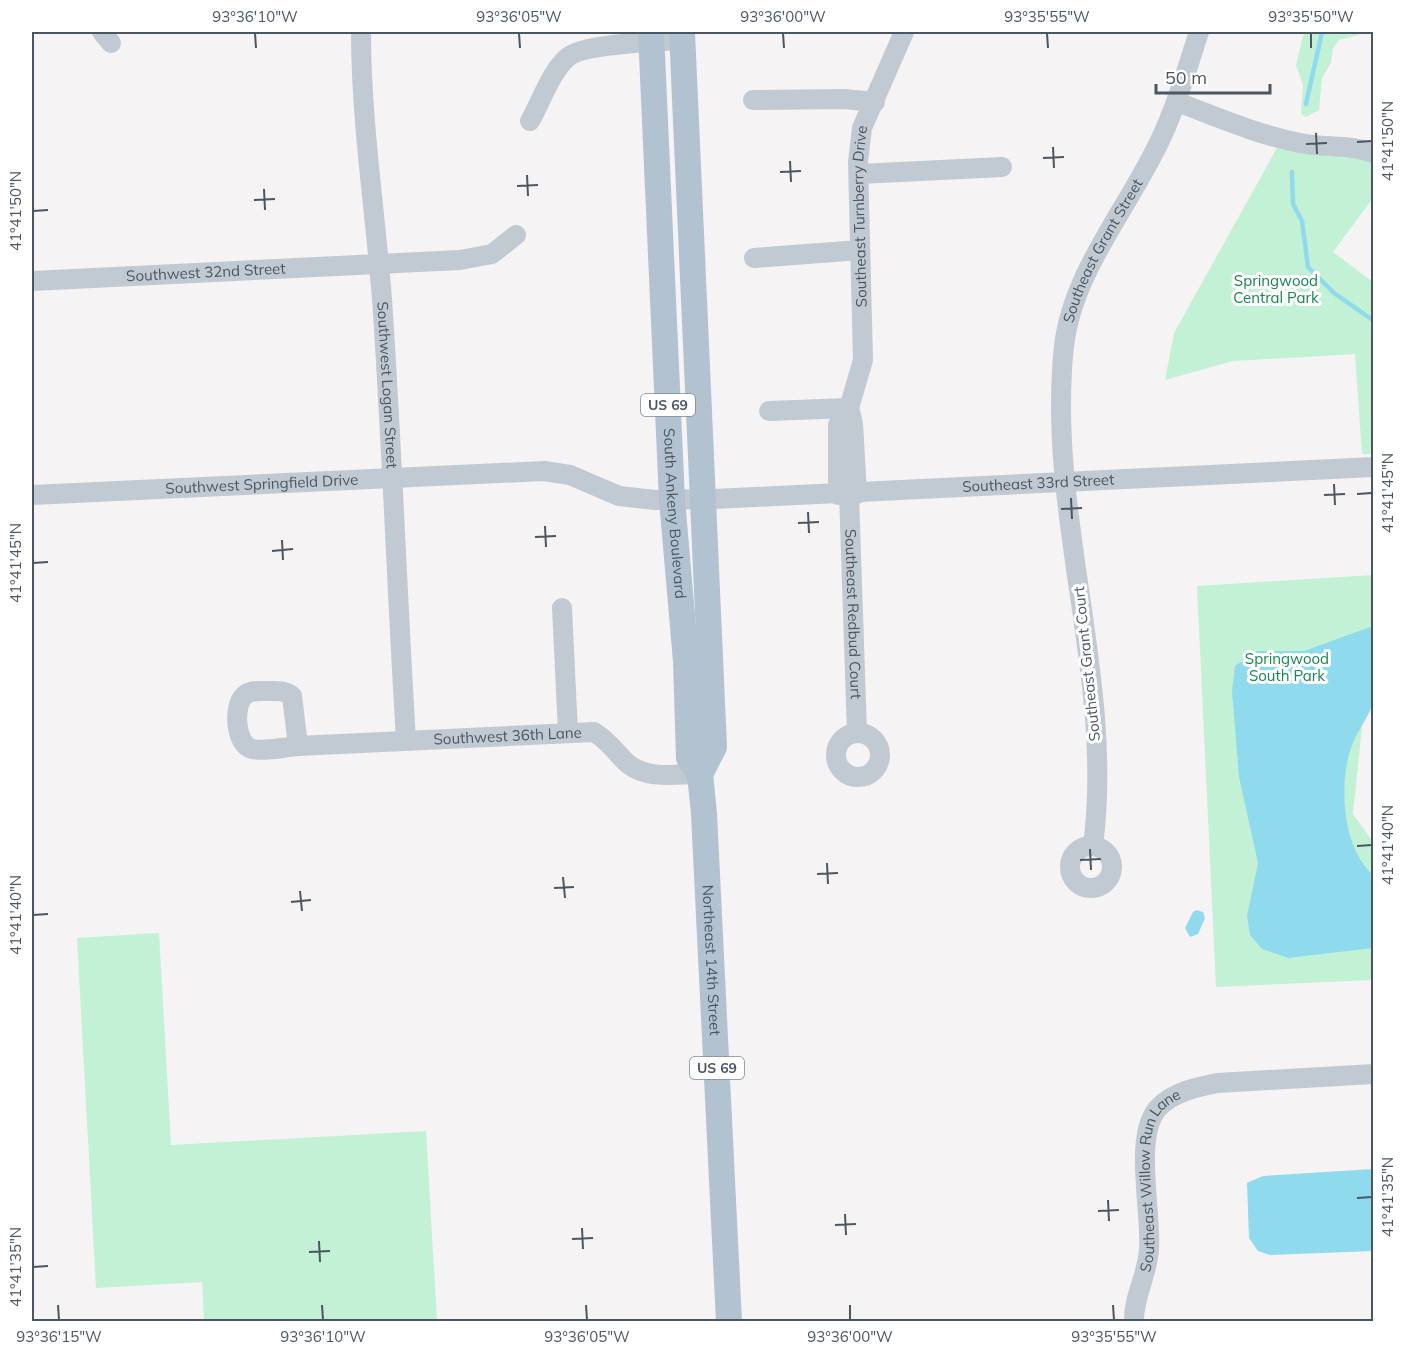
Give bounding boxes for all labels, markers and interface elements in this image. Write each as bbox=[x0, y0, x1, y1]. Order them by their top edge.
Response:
text: 93°36'10"W bbox=[212, 7, 298, 26]
text: 93°36'05"W bbox=[476, 7, 562, 26]
text: 93°36'00"W bbox=[740, 7, 826, 26]
text: 93°35'55"W bbox=[1004, 7, 1090, 26]
text: 93°35'50"W bbox=[1268, 7, 1354, 26]
scale bar bbox=[1156, 57, 1270, 95]
text: 50 m bbox=[1165, 66, 1207, 89]
text: 41°41'50"N bbox=[1378, 101, 1397, 181]
street label: Southeast Turnberry Drive bbox=[848, 124, 871, 308]
text: 41°41'50"N bbox=[6, 171, 25, 251]
street label: Southeast Grant Street bbox=[1059, 175, 1147, 325]
street label: Southwest 32nd Street bbox=[126, 259, 286, 285]
park label: Springwood Central Park bbox=[1233, 271, 1319, 307]
street label: Southwest Logan Street bbox=[373, 301, 402, 469]
road number: US 69 bbox=[641, 394, 695, 416]
street label: South Ankeny Boulevard bbox=[660, 428, 691, 599]
text: 41°41'45"N bbox=[1378, 453, 1397, 533]
street label: Southwest Springfield Drive bbox=[165, 470, 359, 498]
street label: Southeast 33rd Street bbox=[962, 470, 1115, 496]
text: 41°41'45"N bbox=[6, 523, 25, 603]
street label: Southeast Redbud Court bbox=[841, 528, 866, 699]
street label: Southeast Grant Court bbox=[1069, 586, 1104, 742]
park label: Springwood South Park bbox=[1245, 649, 1329, 685]
street label: Southwest 36th Lane bbox=[433, 723, 582, 749]
text: 41°41'40"N bbox=[1378, 805, 1397, 885]
text: 41°41'40"N bbox=[6, 875, 25, 955]
street label: Northeast 14th Street bbox=[698, 884, 725, 1036]
road number: US 69 bbox=[690, 1057, 744, 1079]
street label: Southeast Willow Run Lane bbox=[1135, 1084, 1183, 1274]
text: 41°41'35"N bbox=[1378, 1157, 1397, 1237]
text: 41°41'35"N bbox=[6, 1227, 25, 1307]
text: 93°36'15"W bbox=[16, 1327, 102, 1346]
text: 93°36'10"W bbox=[280, 1327, 366, 1346]
text: 93°36'05"W bbox=[544, 1327, 630, 1346]
text: 93°36'00"W bbox=[807, 1327, 893, 1346]
text: 93°35'55"W bbox=[1071, 1327, 1157, 1346]

